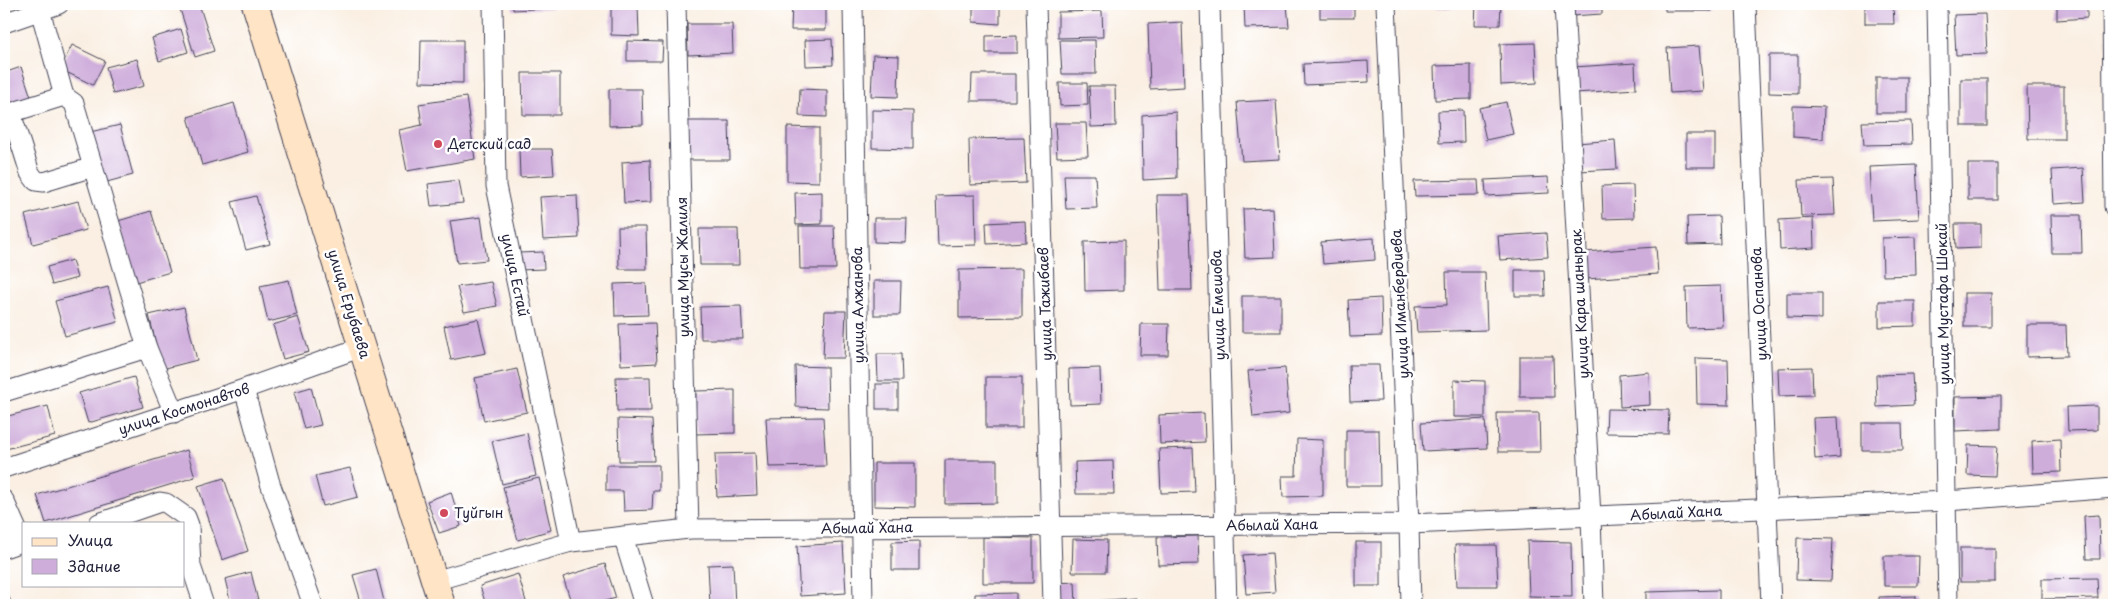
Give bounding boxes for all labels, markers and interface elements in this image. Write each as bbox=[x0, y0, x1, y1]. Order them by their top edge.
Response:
place label: Детский сад bbox=[447, 133, 531, 154]
marker: Детский сад bbox=[432, 138, 444, 150]
street label: улица Мусы Жалиля bbox=[671, 197, 694, 337]
street label: улица Мустафа Шокай bbox=[1931, 223, 1954, 385]
street label: улица Иманбердиева bbox=[1385, 228, 1414, 379]
street label: улица Кара шанырак bbox=[1565, 228, 1594, 379]
street label: улица Естай bbox=[496, 231, 535, 318]
street label: улица Алжанова bbox=[846, 246, 869, 363]
street label: улица Оспанова bbox=[1745, 246, 1772, 361]
street label: улица Ерубаева bbox=[323, 247, 376, 361]
street label: улица Тажибаев bbox=[1032, 247, 1057, 361]
street label: улица Емешова bbox=[1205, 249, 1230, 361]
street label: улица Космонавтов bbox=[115, 377, 252, 440]
street label: Абылай Хана bbox=[1629, 500, 1723, 525]
place label: Туйгын bbox=[454, 502, 504, 523]
marker: Туйгын bbox=[438, 507, 450, 519]
street label: Абылай Хана bbox=[1226, 513, 1318, 536]
street label: Абылай Хана bbox=[821, 516, 913, 539]
legend bbox=[22, 522, 185, 586]
text: Улица bbox=[68, 528, 113, 551]
text: Здание bbox=[68, 554, 121, 577]

